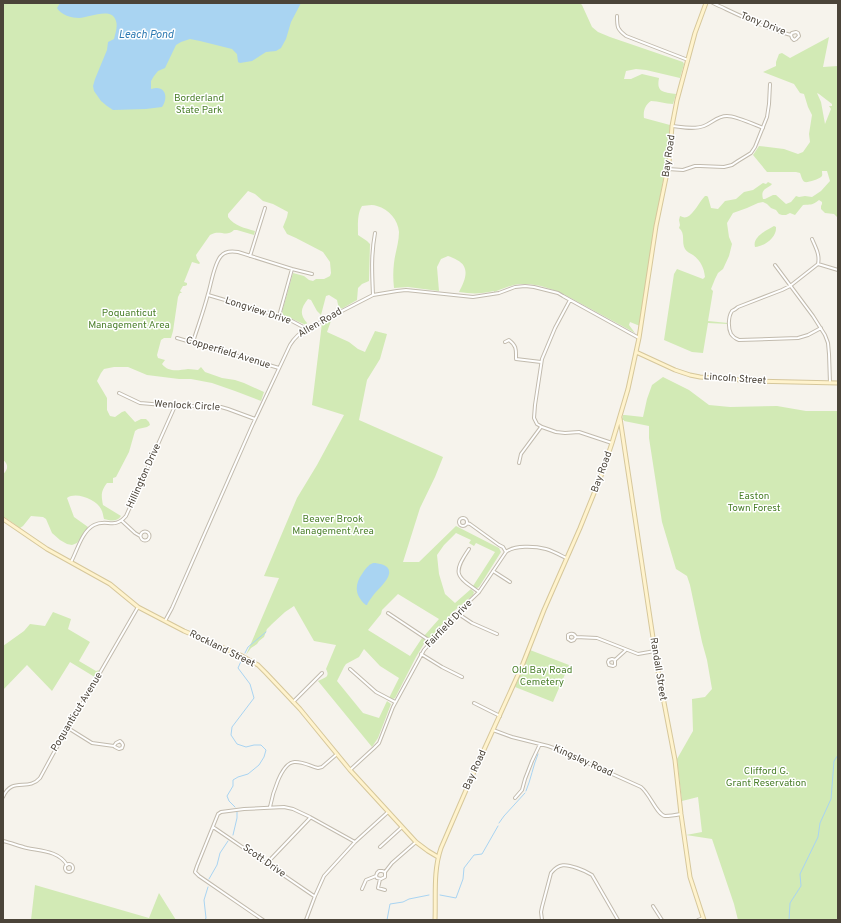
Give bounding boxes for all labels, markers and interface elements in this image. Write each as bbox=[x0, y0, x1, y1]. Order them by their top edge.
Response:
street label: Tony Drive bbox=[739, 9, 787, 39]
water label: Leach Pond bbox=[118, 28, 175, 42]
park label: Borderland State Park bbox=[174, 92, 224, 117]
street label: Bay Road bbox=[660, 134, 678, 178]
street label: Longview Drive bbox=[223, 294, 293, 328]
street label: Allen Road bbox=[296, 305, 344, 341]
park label: Poquanticut Management Area bbox=[88, 307, 170, 332]
street label: Copperfield Avenue bbox=[184, 334, 272, 372]
street label: Lincoln Street bbox=[703, 370, 767, 388]
street label: Wenlock Circle bbox=[154, 398, 220, 414]
street label: Hillington Drive bbox=[124, 442, 164, 510]
street label: Bay Road bbox=[589, 450, 615, 494]
park label: Easton Town Forest bbox=[727, 490, 781, 515]
park label: Beaver Brook Management Area bbox=[292, 513, 374, 538]
street label: Fairfield Drive bbox=[423, 597, 475, 651]
street label: Rockland Street bbox=[187, 627, 257, 671]
street label: Randall Street bbox=[647, 637, 669, 702]
park label: Old Bay Road Cemetery bbox=[512, 664, 572, 689]
street label: Poquanticut Avenue bbox=[48, 670, 106, 754]
street label: Kingsley Road bbox=[551, 742, 615, 780]
street label: Bay Road bbox=[460, 748, 490, 792]
park label: Clifford G. Grant Reservation bbox=[726, 765, 806, 790]
street label: Scott Drive bbox=[240, 841, 288, 881]

